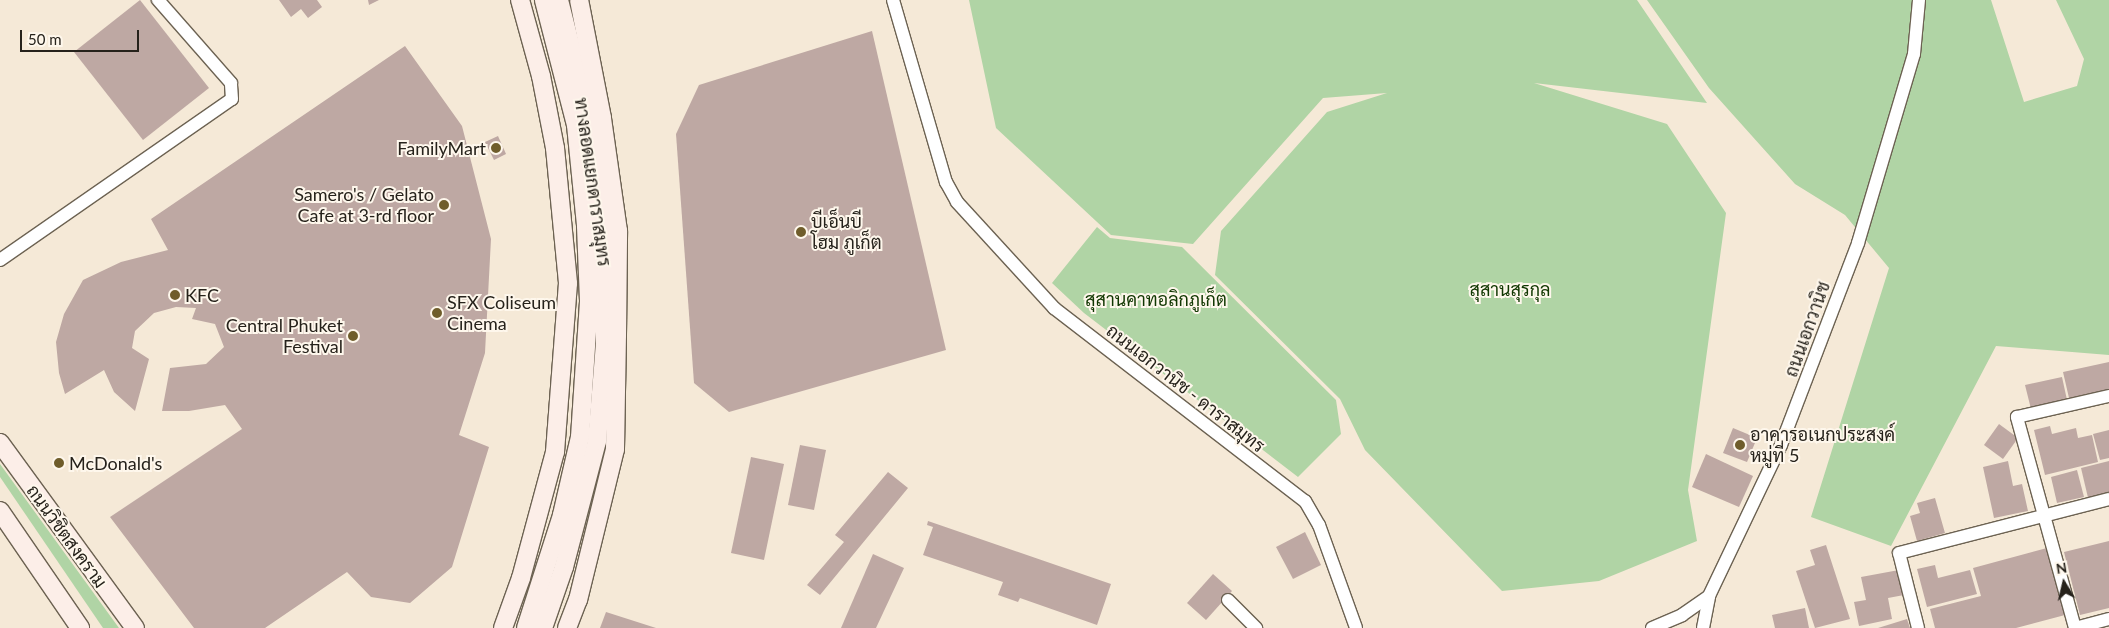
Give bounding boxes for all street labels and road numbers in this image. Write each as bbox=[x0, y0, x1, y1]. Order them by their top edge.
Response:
street label: ทางลอดแยกดาราสมุทร bbox=[570, 96, 616, 268]
street label: ถนนเอกวานิช bbox=[1780, 278, 1834, 380]
street label: ถนนเอกวานิช - ดาราสมุทร bbox=[1103, 319, 1269, 457]
street label: ถนนวิชิตสงคราม bbox=[22, 480, 112, 592]

